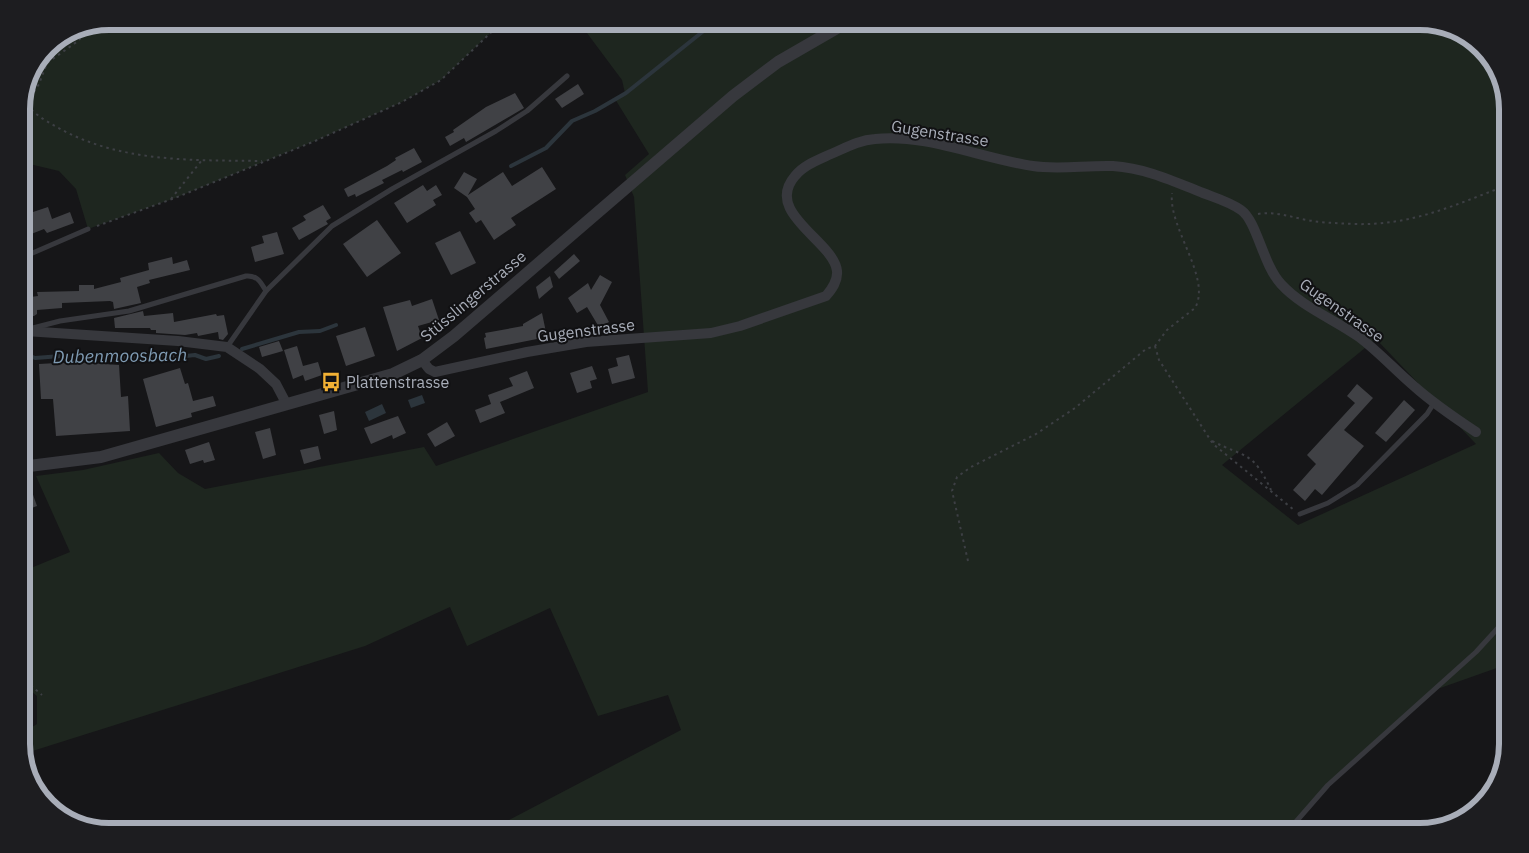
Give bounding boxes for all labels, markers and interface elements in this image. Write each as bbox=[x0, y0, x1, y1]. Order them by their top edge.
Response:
street label: Gugenstrasse bbox=[890, 115, 990, 151]
street label: Stüsslingerstrasse bbox=[416, 246, 530, 346]
street label: Gugenstrasse bbox=[1296, 274, 1388, 347]
street label: Gugenstrasse bbox=[536, 314, 636, 346]
water label: Dubenmoosbach bbox=[52, 343, 188, 368]
bus stop icon: Plattenstrasse bbox=[320, 371, 342, 393]
place label: Plattenstrasse bbox=[346, 372, 450, 392]

